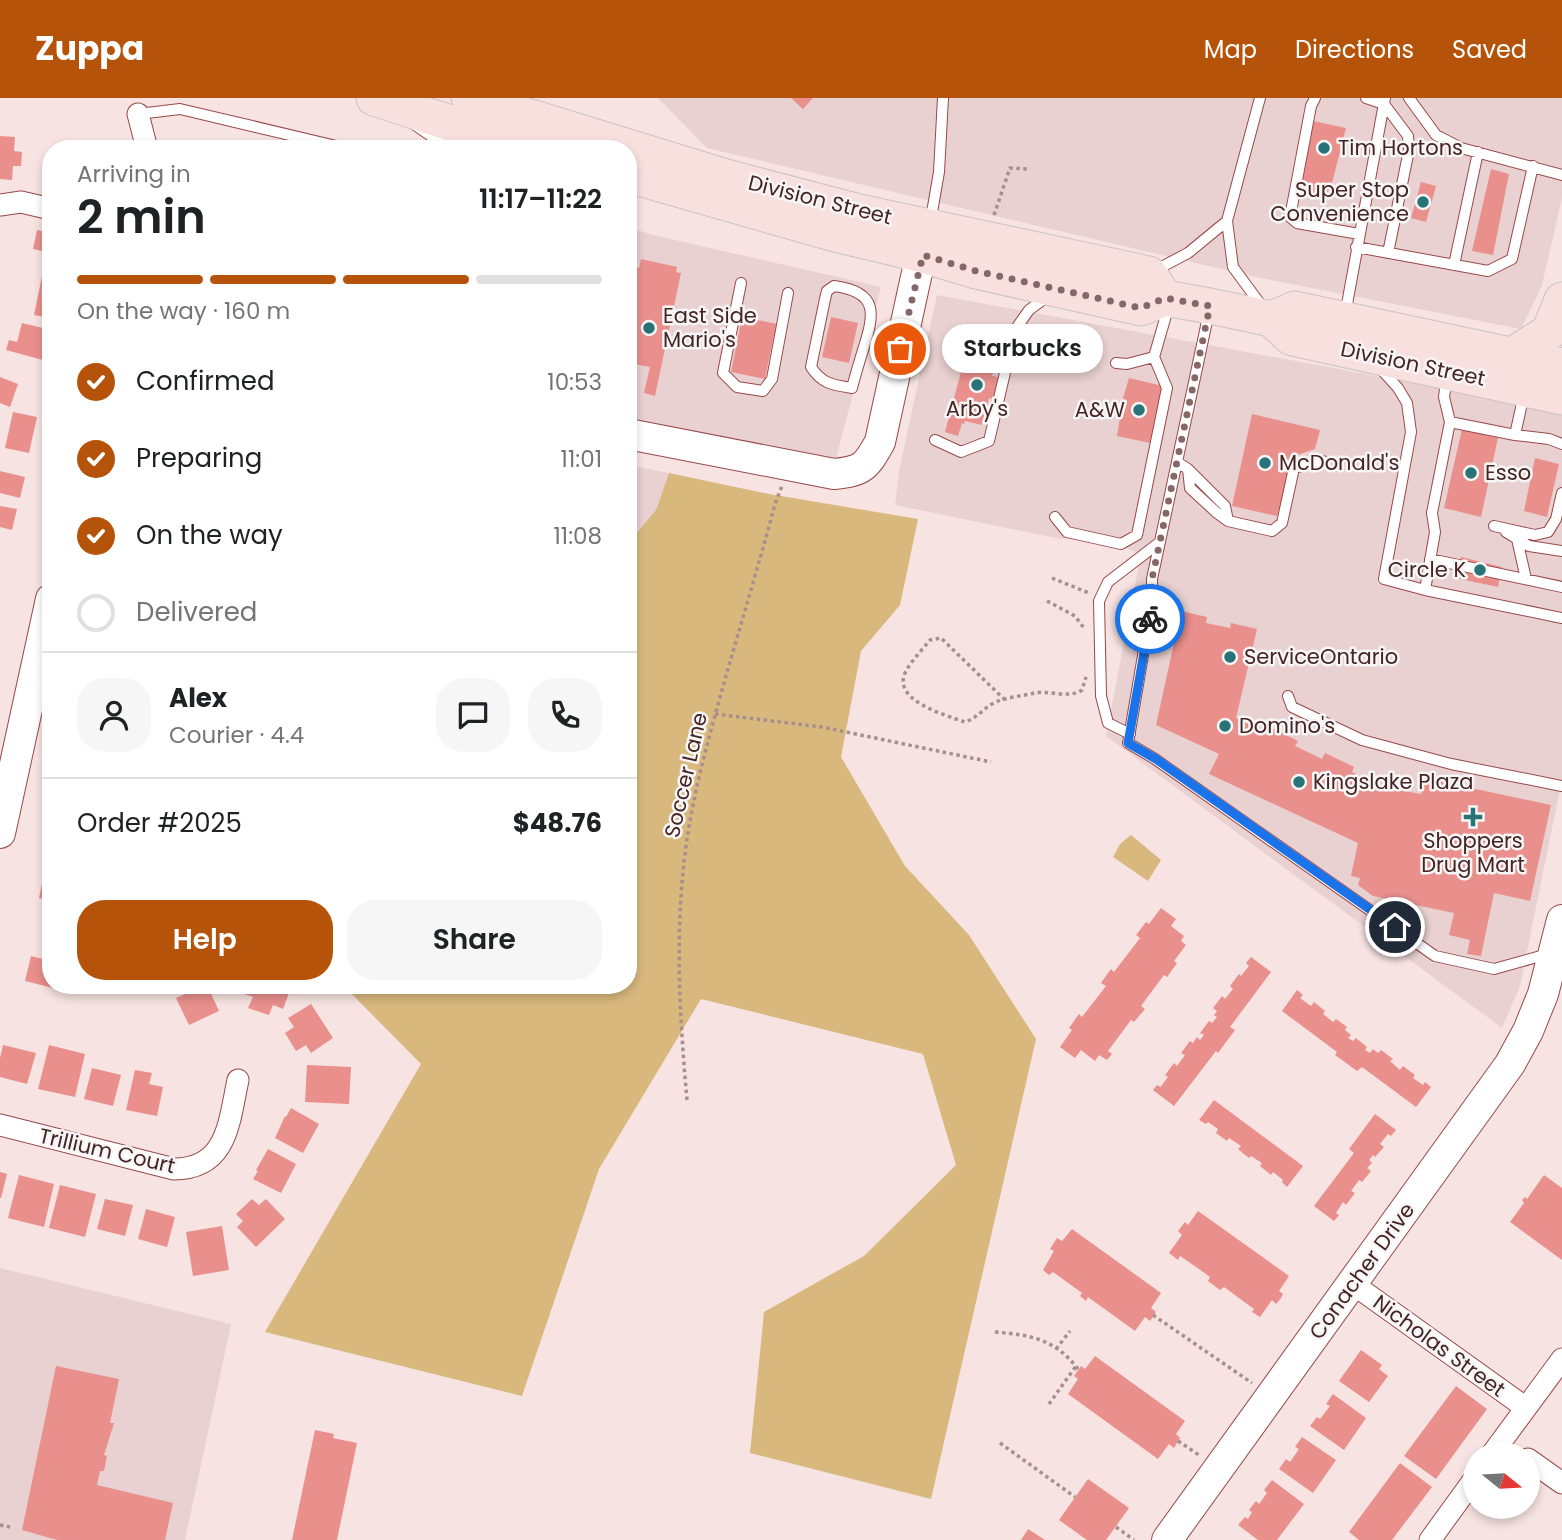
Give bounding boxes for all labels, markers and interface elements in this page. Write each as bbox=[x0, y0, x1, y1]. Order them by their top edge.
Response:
text: Zuppa bbox=[35, 25, 144, 72]
text: Map bbox=[1204, 33, 1257, 66]
text: Directions bbox=[1295, 33, 1414, 66]
text: Saved bbox=[1452, 33, 1527, 66]
place label: Tim Hortons bbox=[1338, 133, 1463, 162]
marker: Tim Hortons bbox=[1316, 140, 1332, 156]
text: Arriving in bbox=[77, 158, 191, 190]
street label: Division Street bbox=[745, 168, 895, 231]
place label: Super Stop Convenience bbox=[1270, 175, 1409, 228]
text: 11:17–11:22 bbox=[479, 181, 602, 217]
text: 2 min bbox=[77, 185, 206, 249]
marker: Super Stop Convenience bbox=[1415, 194, 1431, 210]
text: On the way · 160 m bbox=[77, 295, 290, 327]
place label: East Side Mario's bbox=[663, 301, 757, 354]
pin bbox=[870, 319, 930, 379]
marker: East Side Mario's bbox=[641, 320, 657, 336]
callout: Starbucks bbox=[942, 324, 1103, 374]
icon: bag bbox=[881, 330, 919, 368]
text: Starbucks bbox=[963, 332, 1082, 364]
street label: Division Street bbox=[1338, 334, 1488, 393]
icon: check bbox=[77, 363, 115, 401]
text: Confirmed bbox=[136, 363, 274, 399]
text: 10:53 bbox=[547, 366, 602, 398]
marker: Arby's bbox=[969, 377, 985, 393]
place label: Arby's bbox=[946, 394, 1008, 423]
place label: A&W bbox=[1075, 395, 1126, 424]
marker: A&W bbox=[1131, 402, 1147, 418]
icon: check bbox=[77, 440, 115, 478]
text: Preparing bbox=[136, 440, 262, 476]
text: 11:01 bbox=[561, 443, 602, 475]
place label: McDonald's bbox=[1279, 448, 1399, 477]
marker: McDonald's bbox=[1257, 455, 1273, 471]
place label: Esso bbox=[1485, 458, 1531, 487]
marker: Esso bbox=[1463, 465, 1479, 481]
icon: check bbox=[77, 517, 115, 555]
text: On the way bbox=[136, 517, 283, 553]
text: 11:08 bbox=[553, 520, 602, 552]
place label: Circle K bbox=[1388, 555, 1466, 584]
marker: Circle K bbox=[1472, 562, 1488, 578]
courier bbox=[1115, 584, 1185, 654]
text: Delivered bbox=[136, 594, 257, 630]
icon: bike bbox=[1131, 600, 1169, 638]
place label: ServiceOntario bbox=[1244, 642, 1398, 671]
marker: ServiceOntario bbox=[1222, 649, 1238, 665]
button: person bbox=[77, 678, 151, 752]
button: chat bbox=[436, 678, 510, 752]
button: phone bbox=[528, 678, 602, 752]
text: Alex bbox=[169, 680, 227, 716]
street label: Soccer Lane bbox=[657, 710, 714, 840]
place label: Domino's bbox=[1239, 711, 1335, 740]
marker: Domino's bbox=[1217, 718, 1233, 734]
text: Courier · 4.4 bbox=[169, 719, 304, 751]
place label: Kingslake Plaza bbox=[1313, 767, 1473, 796]
marker: Kingslake Plaza bbox=[1291, 774, 1307, 790]
text: Order #2025 bbox=[77, 805, 242, 841]
text: $48.76 bbox=[513, 805, 602, 841]
marker: Shoppers Drug Mart bbox=[1465, 809, 1481, 825]
place label: Shoppers Drug Mart bbox=[1421, 826, 1525, 879]
pin bbox=[1365, 897, 1425, 957]
button: Help bbox=[77, 900, 333, 980]
button: Share bbox=[347, 900, 602, 980]
icon: home bbox=[1376, 908, 1414, 946]
street label: Trillium Court bbox=[36, 1121, 178, 1180]
street label: Conacher Drive bbox=[1302, 1196, 1421, 1345]
street label: Nicholas Street bbox=[1367, 1288, 1511, 1403]
north arrow bbox=[1463, 1442, 1540, 1519]
map controls bbox=[1463, 1442, 1540, 1519]

